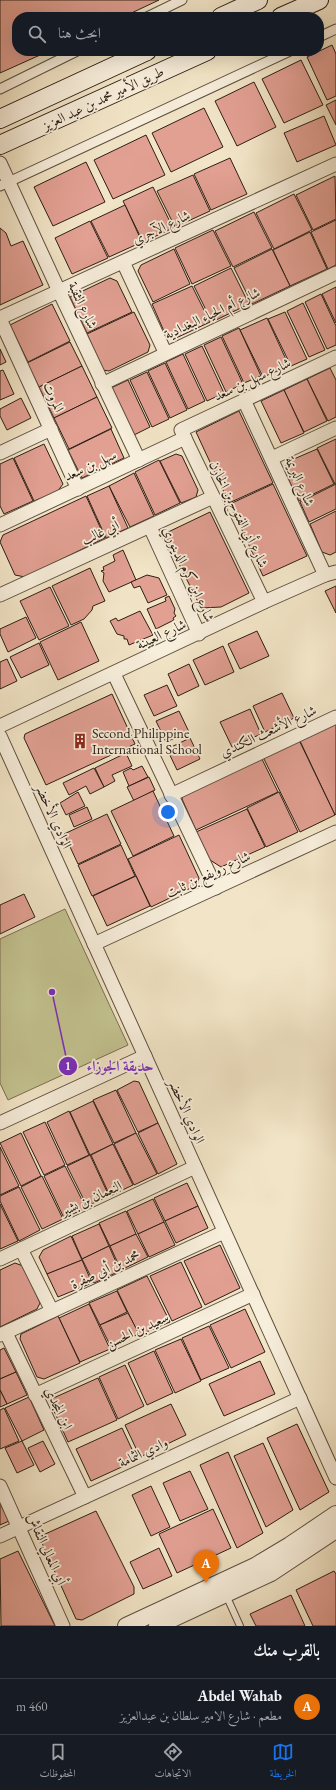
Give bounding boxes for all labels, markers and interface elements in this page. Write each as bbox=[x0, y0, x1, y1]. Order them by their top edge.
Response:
search box bbox=[12, 12, 324, 56]
icon: search bbox=[26, 23, 48, 45]
text: ابحث هنا bbox=[58, 23, 101, 42]
street label: طريق الأمير محمد بن عبد العزيز bbox=[37, 61, 167, 135]
street label: شارع الآجري bbox=[129, 206, 194, 251]
street label: شارع الثقبة bbox=[62, 279, 102, 333]
street label: شارع أم الحياء البغدادية bbox=[161, 282, 265, 347]
street label: شارع سهل بن سعد bbox=[211, 353, 295, 407]
street label: المروت bbox=[39, 379, 69, 415]
street label: سهل بن سعد bbox=[61, 445, 120, 487]
street label: شارع البريمة bbox=[278, 453, 319, 510]
street label: شارع أبي الفتوح بن الخازن bbox=[202, 457, 274, 572]
street label: أبي غالب bbox=[78, 514, 124, 551]
street label: شارع ابن كرم الدينوري bbox=[155, 523, 219, 627]
street label: شارع العيينة bbox=[133, 615, 190, 656]
street label: شارع الأشعث الكندي bbox=[216, 700, 320, 764]
place label: Second Philippine International School bbox=[92, 724, 203, 758]
building icon: Second Philippine International School bbox=[71, 732, 89, 750]
street label: الوادي الأخضر bbox=[28, 778, 77, 853]
your location bbox=[158, 802, 178, 822]
street label: شارع رويفع بن ثابت bbox=[163, 847, 255, 906]
callout: حديقة الجوزاء bbox=[58, 1052, 161, 1079]
text: حديقة الجوزاء bbox=[87, 1056, 153, 1075]
text: 1 bbox=[65, 1058, 71, 1074]
street label: الوادي الأخضر bbox=[161, 1073, 210, 1148]
street label: النعمان بن بشير bbox=[56, 1176, 124, 1221]
street label: محمد بن أبي صفرة bbox=[67, 1244, 144, 1296]
street label: سعيد بن الحسن bbox=[103, 1308, 172, 1353]
street label: ابن المجدي bbox=[38, 1384, 77, 1434]
street label: وادي الثمامة bbox=[115, 1433, 172, 1474]
street label: أبي المعالي النقاش bbox=[20, 1510, 72, 1590]
pin: A bbox=[193, 1550, 219, 1583]
text: بالقرب منك bbox=[253, 1639, 320, 1661]
text: Abdel Wahab bbox=[198, 1686, 282, 1705]
text: 460 m bbox=[16, 1698, 47, 1715]
text: A bbox=[302, 1698, 312, 1715]
text: مطعم · شارع الامير سلطان بن عبدالعزيز bbox=[120, 1707, 282, 1724]
tab: المحفوظات bbox=[39, 1741, 76, 1784]
tab: الاتجاهات bbox=[154, 1741, 191, 1784]
tab: الخريطة bbox=[270, 1741, 297, 1784]

